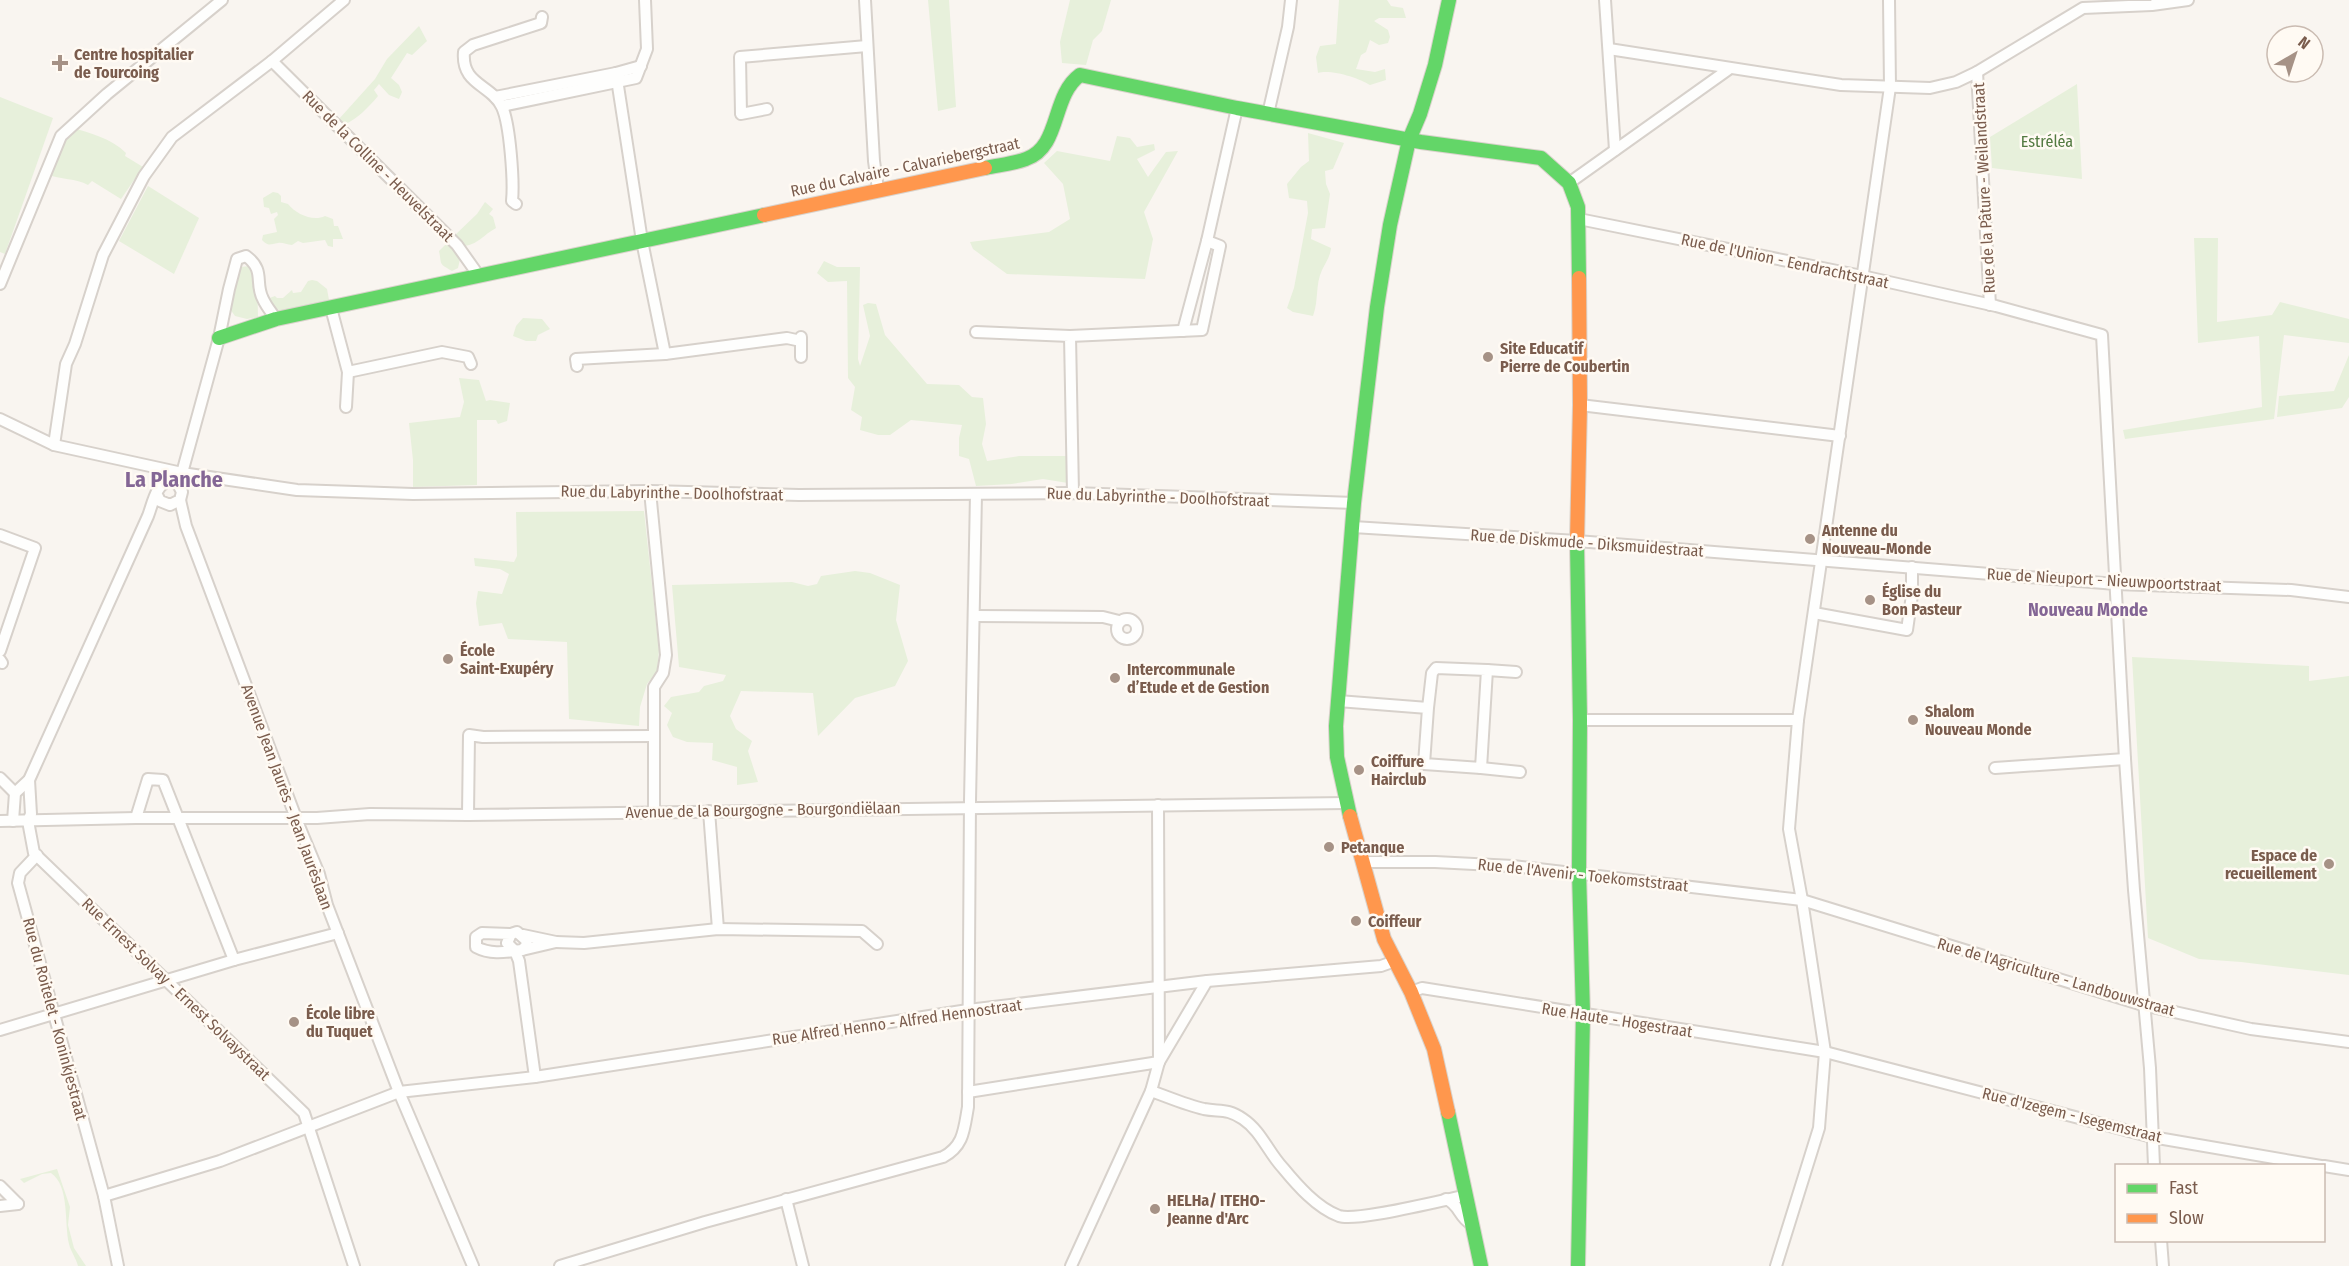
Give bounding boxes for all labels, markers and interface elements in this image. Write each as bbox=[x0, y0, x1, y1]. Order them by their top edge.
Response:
north arrow bbox=[2265, 24, 2325, 84]
text: N bbox=[2294, 32, 2314, 53]
place label: Centre hospitalier de Tourcoing bbox=[74, 45, 194, 82]
marker: Centre hospitalier de Tourcoing bbox=[51, 54, 69, 72]
street label: Rue de la Pâture - Weilandstraat bbox=[1969, 81, 1999, 294]
street label: Rue de la Colline - Heuvelstraat bbox=[298, 86, 458, 246]
park label: Estréléa bbox=[2021, 132, 2073, 151]
street label: Rue du Calvaire - Calvariebergstraat bbox=[789, 133, 1022, 201]
street label: Rue de l'Union - Eendrachtstraat bbox=[1679, 230, 1891, 292]
place label: Site Educatif Pierre de Coubertin bbox=[1500, 339, 1630, 376]
marker: Site Educatif Pierre de Coubertin bbox=[1481, 350, 1495, 364]
district label: La Planche bbox=[125, 466, 223, 493]
street label: Rue du Labyrinthe - Doolhofstraat bbox=[560, 482, 784, 504]
street label: Rue du Labyrinthe - Doolhofstraat bbox=[1046, 484, 1270, 510]
place label: Antenne du Nouveau-Monde bbox=[1821, 521, 1931, 558]
street label: Rue de Diskmude - Diksmuidestraat bbox=[1470, 525, 1705, 561]
marker: Antenne du Nouveau-Monde bbox=[1803, 532, 1817, 546]
street label: Rue de Nieuport - Nieuwpoortstraat bbox=[1986, 564, 2223, 596]
place label: Église du Bon Pasteur bbox=[1882, 581, 1962, 619]
marker: Église du Bon Pasteur bbox=[1863, 593, 1877, 607]
district label: Nouveau Monde bbox=[2028, 599, 2148, 621]
place label: École Saint-Exupéry bbox=[460, 640, 554, 678]
marker: École Saint-Exupéry bbox=[441, 652, 455, 666]
place label: Intercommunale d’Etude et de Gestion bbox=[1127, 660, 1269, 697]
marker: Intercommunale d’Etude et de Gestion bbox=[1108, 671, 1122, 685]
street label: Avenue Jean Jaurès - Jean Jaurèslaan bbox=[237, 682, 337, 912]
place label: Shalom Nouveau Monde bbox=[1925, 702, 2032, 739]
marker: Shalom Nouveau Monde bbox=[1906, 713, 1920, 727]
place label: Coiffure Hairclub bbox=[1371, 752, 1427, 789]
marker: Coiffure Hairclub bbox=[1352, 763, 1366, 777]
street label: Avenue de la Bourgogne - Bourgondiëlaan bbox=[625, 798, 901, 822]
place label: Petanque bbox=[1341, 838, 1404, 857]
marker: Petanque bbox=[1322, 840, 1336, 854]
place label: Espace de recueillement bbox=[2225, 846, 2317, 883]
street label: Rue de l'Avenir - Toekomststraat bbox=[1477, 854, 1690, 896]
marker: Espace de recueillement bbox=[2322, 857, 2336, 871]
street label: Rue Ernest Solvay - Ernest Solvaystraat bbox=[78, 894, 275, 1085]
place label: Coiffeur bbox=[1368, 912, 1422, 931]
marker: Coiffeur bbox=[1349, 914, 1363, 928]
street label: Rue du Roitelet - Koninkjestraat bbox=[19, 916, 91, 1123]
street label: Rue de l'Agriculture - Landbouwstraat bbox=[1935, 934, 2178, 1020]
street label: Rue Alfred Henno - Alfred Hennostraat bbox=[771, 995, 1024, 1049]
street label: Rue Haute - Hogestraat bbox=[1540, 999, 1694, 1041]
place label: École libre du Tuquet bbox=[306, 1003, 375, 1041]
marker: École libre du Tuquet bbox=[287, 1015, 301, 1029]
street label: Rue d'Izegem - Isegemstraat bbox=[1980, 1084, 2164, 1147]
legend bbox=[2115, 1164, 2325, 1242]
text: Fast bbox=[2169, 1177, 2198, 1199]
place label: HELHa/ ITEHO- Jeanne d'Arc bbox=[1166, 1191, 1266, 1228]
marker: HELHa/ ITEHO- Jeanne d'Arc bbox=[1148, 1202, 1162, 1216]
text: Slow bbox=[2169, 1207, 2204, 1229]

